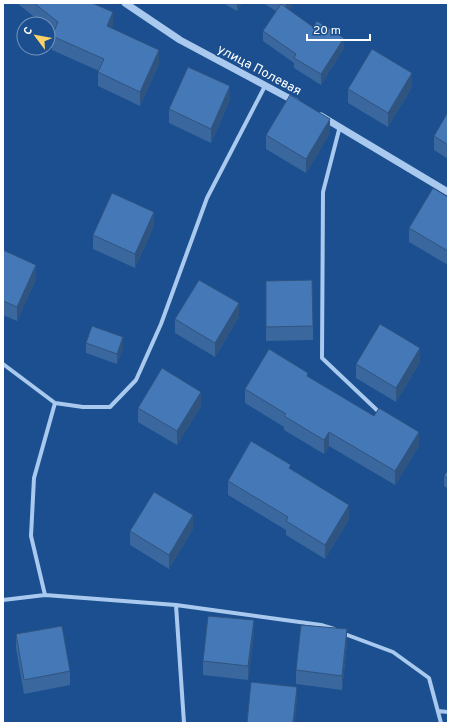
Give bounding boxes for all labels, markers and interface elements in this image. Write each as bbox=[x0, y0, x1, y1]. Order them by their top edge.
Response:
north arrow bbox=[16, 16, 56, 56]
scale bar bbox=[307, 16, 370, 42]
text: 20 m bbox=[313, 23, 341, 39]
text: С bbox=[21, 25, 36, 38]
street label: улица Полевая bbox=[214, 42, 304, 100]

